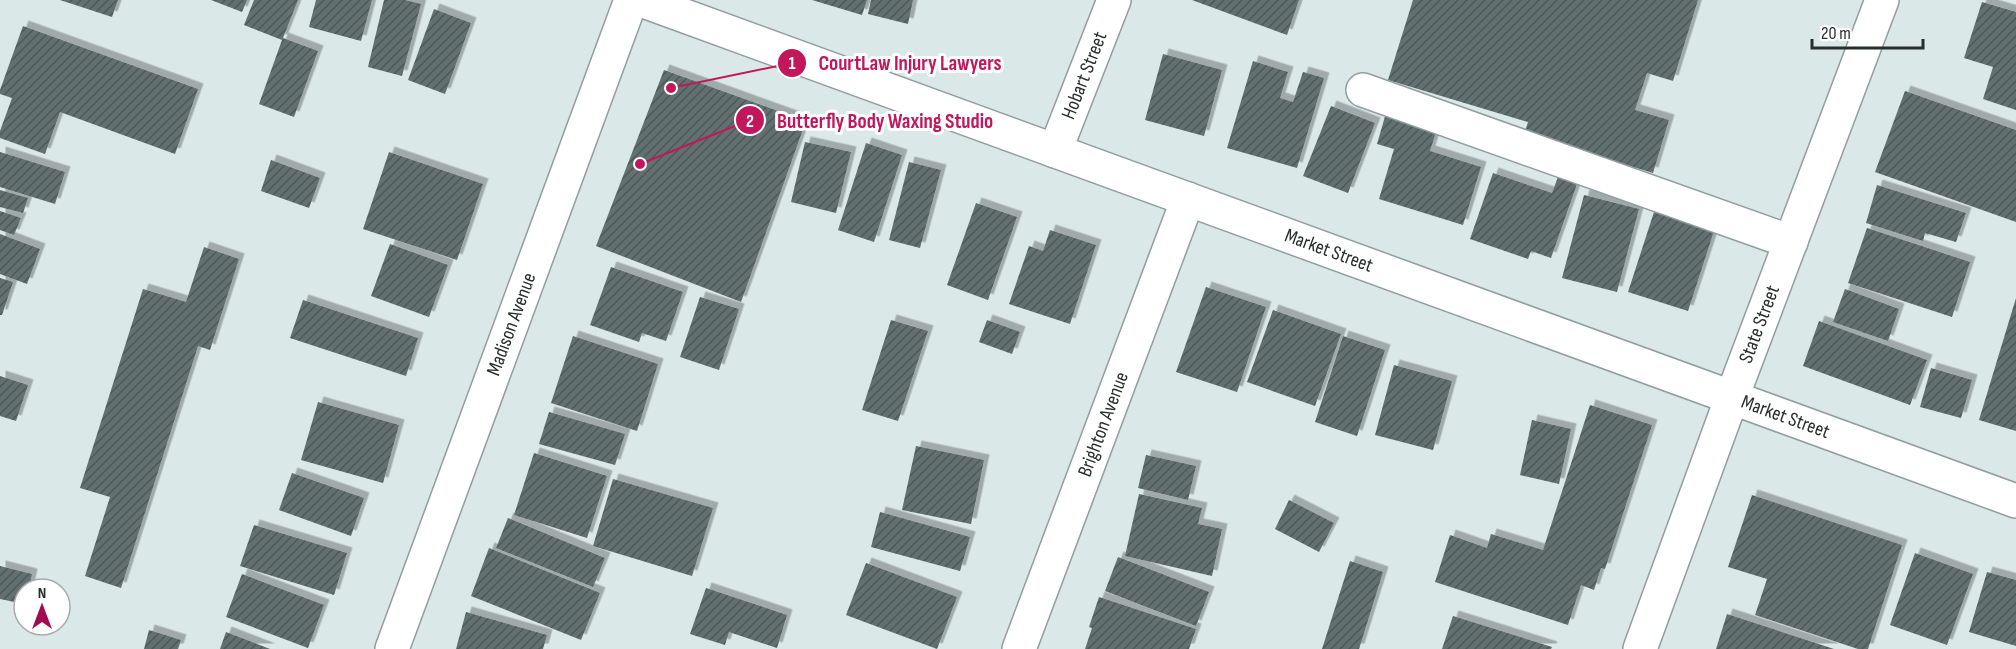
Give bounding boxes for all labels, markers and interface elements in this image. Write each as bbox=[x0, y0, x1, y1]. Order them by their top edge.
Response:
scale bar bbox=[1812, 12, 1923, 50]
text: 20 m bbox=[1821, 23, 1851, 44]
street label: Hobart Street bbox=[1057, 28, 1112, 123]
callout: CourtLaw Injury Lawyers bbox=[777, 44, 1014, 83]
text: CourtLaw Injury Lawyers bbox=[818, 51, 1002, 76]
text: 1 bbox=[788, 53, 796, 74]
callout: Butterfly Body Waxing Studio bbox=[735, 101, 1005, 140]
text: Butterfly Body Waxing Studio bbox=[777, 109, 993, 134]
text: 2 bbox=[746, 111, 754, 132]
street label: Market Street bbox=[1281, 224, 1376, 278]
street label: Madison Avenue bbox=[482, 270, 541, 379]
street label: State Street bbox=[1734, 282, 1785, 367]
street label: Brighton Avenue bbox=[1073, 369, 1134, 480]
street label: Market Street bbox=[1738, 390, 1833, 444]
north arrow bbox=[12, 577, 72, 637]
text: N bbox=[38, 584, 46, 603]

